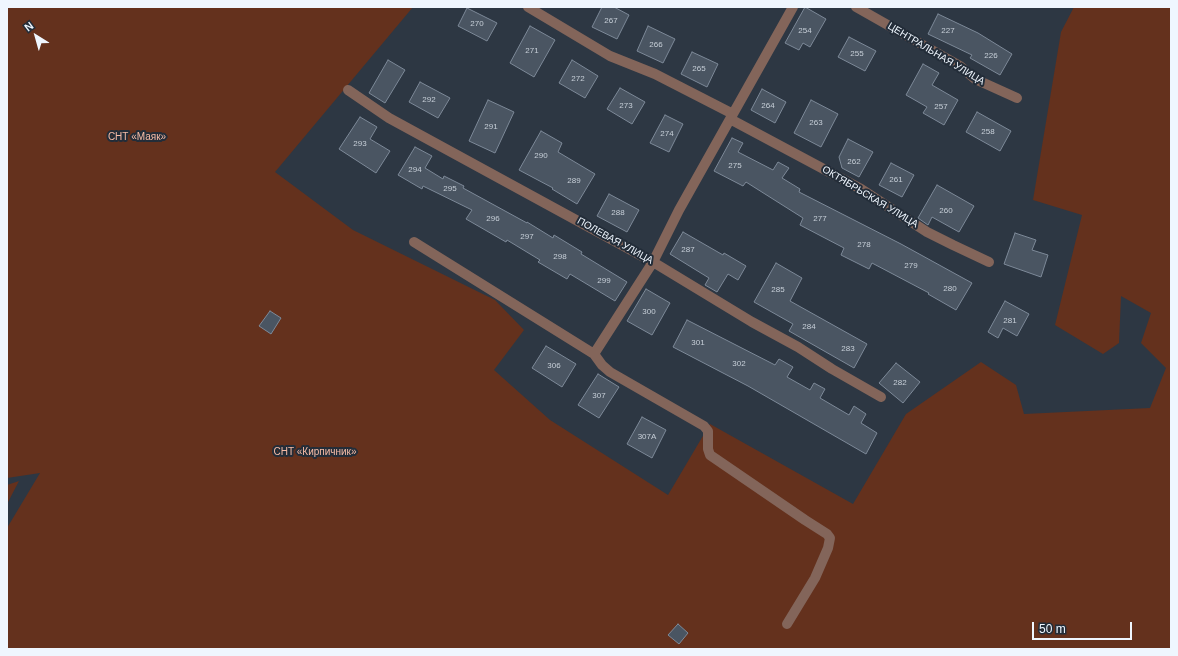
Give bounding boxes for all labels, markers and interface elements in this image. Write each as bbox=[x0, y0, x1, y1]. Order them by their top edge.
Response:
north arrow bbox=[16, 16, 56, 56]
house number: 267 bbox=[604, 16, 618, 26]
text: N bbox=[22, 19, 36, 34]
house number: 270 bbox=[470, 19, 484, 29]
street label: ЦЕНТРАЛЬНАЯ УЛИЦА bbox=[885, 20, 987, 88]
house number: 254 bbox=[798, 26, 812, 36]
house number: 227 bbox=[941, 26, 955, 36]
house number: 266 bbox=[649, 40, 663, 50]
house number: 271 bbox=[525, 46, 539, 56]
house number: 255 bbox=[850, 49, 864, 59]
house number: 226 bbox=[984, 51, 998, 61]
house number: 265 bbox=[692, 64, 706, 74]
house number: 272 bbox=[571, 74, 585, 84]
house number: 292 bbox=[422, 95, 436, 105]
house number: 273 bbox=[619, 101, 633, 111]
house number: 264 bbox=[761, 101, 775, 111]
house number: 257 bbox=[934, 102, 948, 112]
house number: 263 bbox=[809, 118, 823, 128]
house number: 291 bbox=[484, 122, 498, 132]
house number: 258 bbox=[981, 127, 995, 137]
house number: 274 bbox=[660, 129, 674, 139]
park label: СНТ «Маяк» bbox=[108, 131, 166, 143]
house number: 293 bbox=[353, 139, 367, 149]
house number: 290 bbox=[534, 151, 548, 161]
house number: 262 bbox=[847, 157, 861, 167]
house number: 275 bbox=[728, 161, 742, 171]
street label: ОКТЯБРЬСКАЯ УЛИЦА bbox=[820, 164, 920, 230]
house number: 294 bbox=[408, 165, 422, 175]
house number: 261 bbox=[889, 175, 903, 185]
house number: 289 bbox=[567, 176, 581, 186]
house number: 295 bbox=[443, 184, 457, 194]
house number: 260 bbox=[939, 206, 953, 216]
house number: 288 bbox=[611, 208, 625, 218]
house number: 296 bbox=[486, 214, 500, 224]
house number: 277 bbox=[813, 214, 827, 224]
street label: ПОЛЕВАЯ УЛИЦА bbox=[575, 215, 655, 267]
house number: 297 bbox=[520, 232, 534, 242]
house number: 278 bbox=[857, 240, 871, 250]
house number: 287 bbox=[681, 245, 695, 255]
house number: 298 bbox=[553, 252, 567, 262]
house number: 279 bbox=[904, 261, 918, 271]
house number: 299 bbox=[597, 276, 611, 286]
house number: 280 bbox=[943, 284, 957, 294]
house number: 285 bbox=[771, 285, 785, 295]
house number: 300 bbox=[642, 307, 656, 317]
house number: 281 bbox=[1003, 316, 1017, 326]
house number: 284 bbox=[802, 322, 816, 332]
house number: 301 bbox=[691, 338, 705, 348]
house number: 283 bbox=[841, 344, 855, 354]
house number: 302 bbox=[732, 359, 746, 369]
house number: 306 bbox=[547, 361, 561, 371]
house number: 282 bbox=[893, 378, 907, 388]
house number: 307 bbox=[592, 391, 606, 401]
house number: 307А bbox=[638, 432, 656, 442]
park label: СНТ «Кирпичник» bbox=[273, 446, 357, 458]
scale bar bbox=[1034, 614, 1134, 640]
text: 50 m bbox=[1039, 622, 1066, 636]

